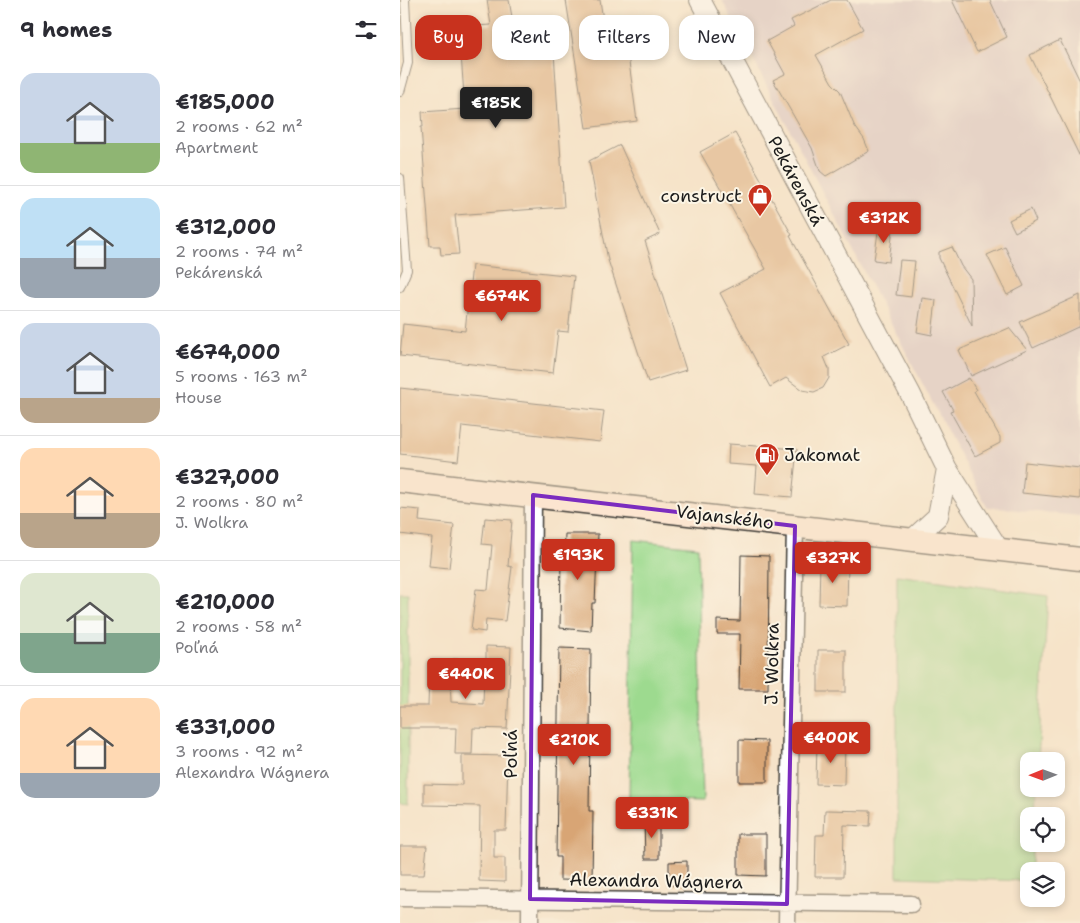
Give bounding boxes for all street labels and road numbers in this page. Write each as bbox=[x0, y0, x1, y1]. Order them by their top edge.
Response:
street label: Pekárenská bbox=[762, 132, 830, 230]
street label: Vajanského bbox=[675, 499, 775, 535]
street label: J. Wolkra bbox=[759, 623, 785, 705]
street label: Poľná bbox=[499, 730, 523, 778]
street label: Alexandra Wágnera bbox=[569, 867, 743, 895]

